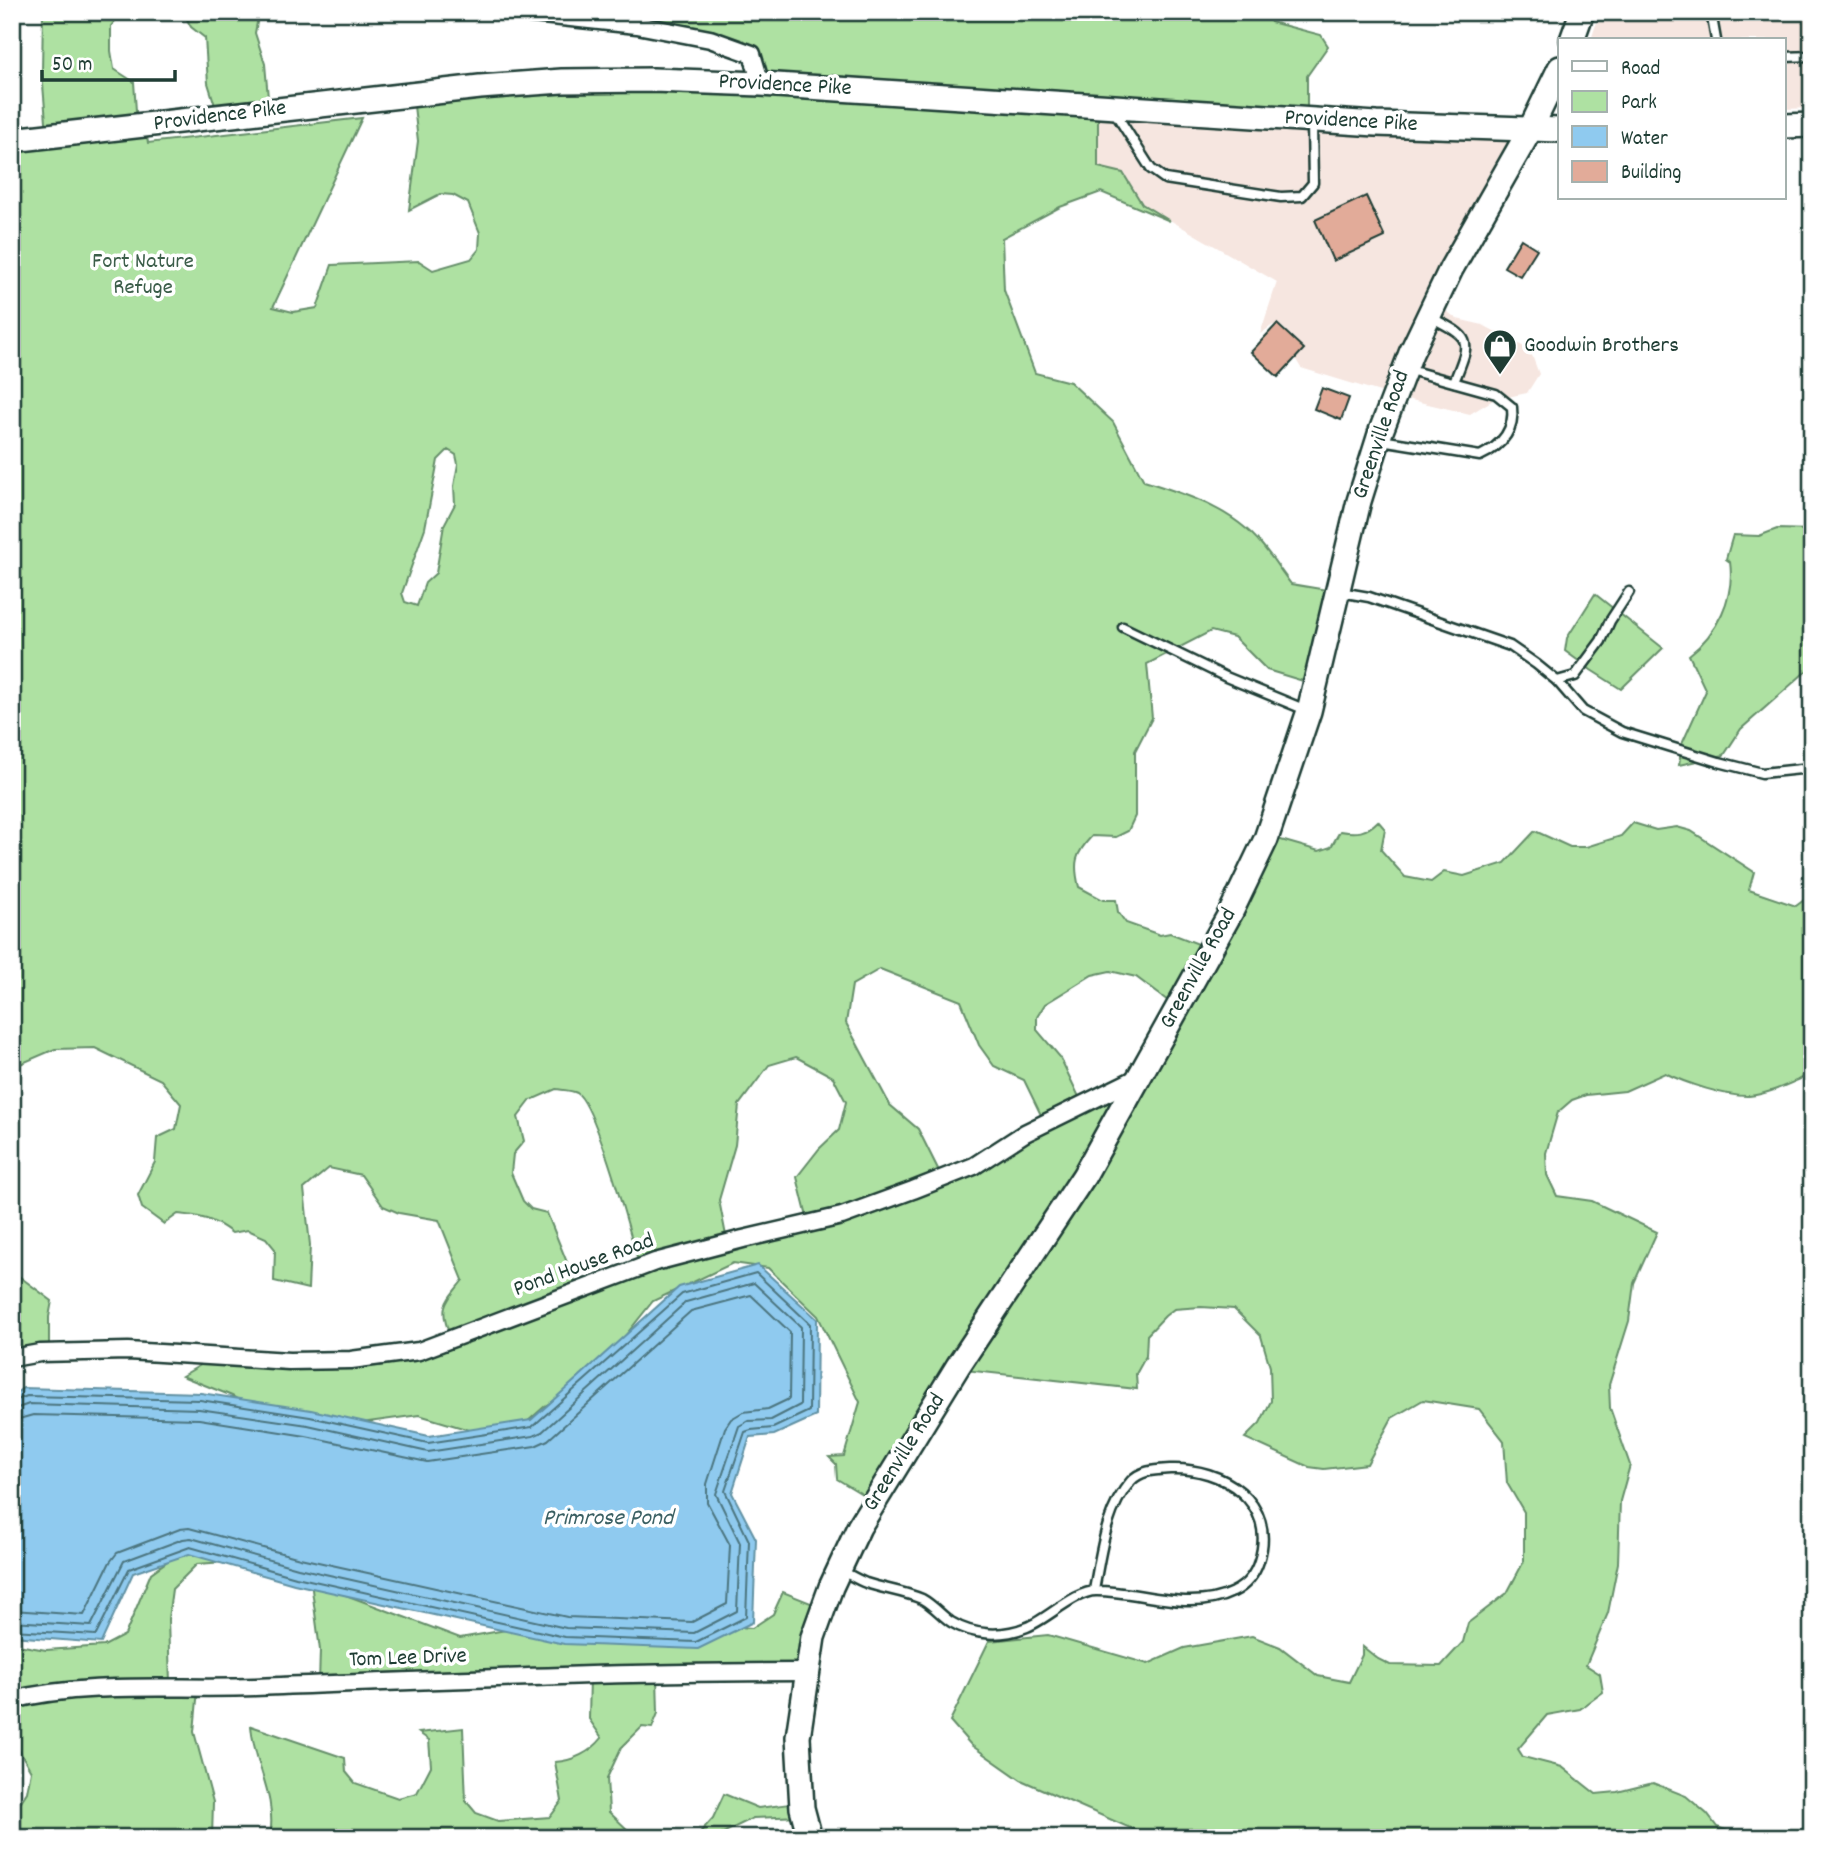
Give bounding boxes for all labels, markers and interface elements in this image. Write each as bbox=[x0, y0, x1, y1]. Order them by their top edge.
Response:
scale bar bbox=[42, 38, 175, 82]
legend bbox=[1558, 38, 1786, 200]
text: 50 m bbox=[52, 51, 92, 81]
text: Road bbox=[1621, 55, 1660, 85]
street label: Providence Pike bbox=[718, 66, 852, 106]
text: Park bbox=[1621, 89, 1657, 119]
street label: Providence Pike bbox=[152, 92, 288, 142]
street label: Providence Pike bbox=[1284, 102, 1418, 142]
text: Water bbox=[1621, 125, 1668, 155]
text: Building bbox=[1621, 159, 1681, 189]
park label: Fort Nature Refuge bbox=[92, 246, 194, 305]
shop icon: Goodwin Brothers bbox=[1481, 327, 1519, 376]
place label: Goodwin Brothers bbox=[1524, 330, 1679, 363]
street label: Greenville Road bbox=[1345, 366, 1419, 504]
street label: Greenville Road bbox=[1152, 902, 1246, 1036]
street label: Pond House Road bbox=[509, 1225, 659, 1307]
street label: Greenville Road bbox=[855, 1387, 955, 1519]
water label: Primrose Pond bbox=[543, 1502, 676, 1536]
street label: Tom Lee Drive bbox=[349, 1640, 467, 1678]

